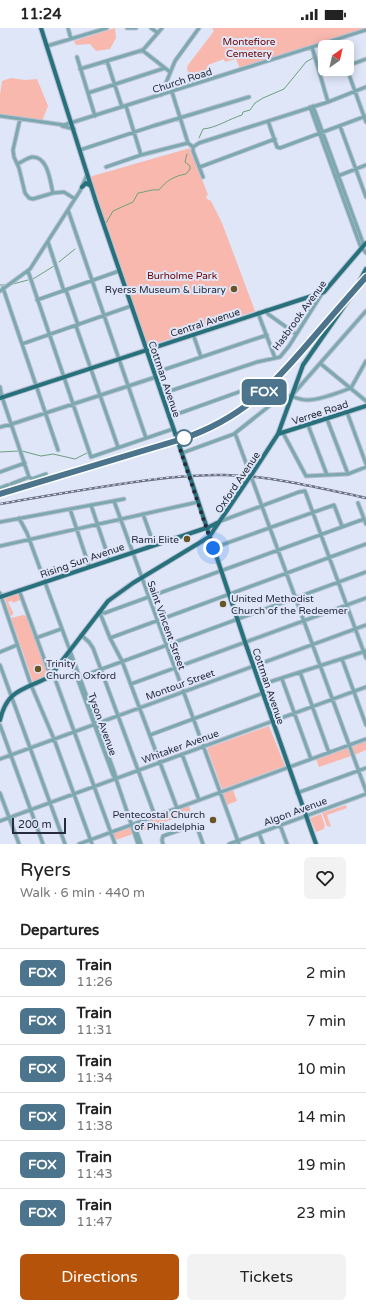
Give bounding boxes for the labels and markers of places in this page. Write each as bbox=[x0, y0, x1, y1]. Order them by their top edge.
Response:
place label: Ryerss Museum & Library bbox=[105, 284, 227, 296]
marker: Ryerss Museum & Library bbox=[229, 284, 239, 294]
unlabelled marker bbox=[175, 429, 193, 447]
place label: Rami Elite bbox=[131, 534, 179, 546]
marker: Rami Elite bbox=[182, 534, 192, 544]
place label: United Methodist Church of the Redeemer bbox=[231, 593, 348, 617]
marker: United Methodist Church of the Redeemer bbox=[218, 599, 228, 609]
place label: Trinity Church Oxford bbox=[46, 658, 116, 682]
marker: Trinity Church Oxford bbox=[33, 664, 43, 674]
place label: Pentecostal Church of Philadelphia bbox=[113, 809, 205, 833]
marker: Pentecostal Church of Philadelphia bbox=[208, 815, 218, 825]

